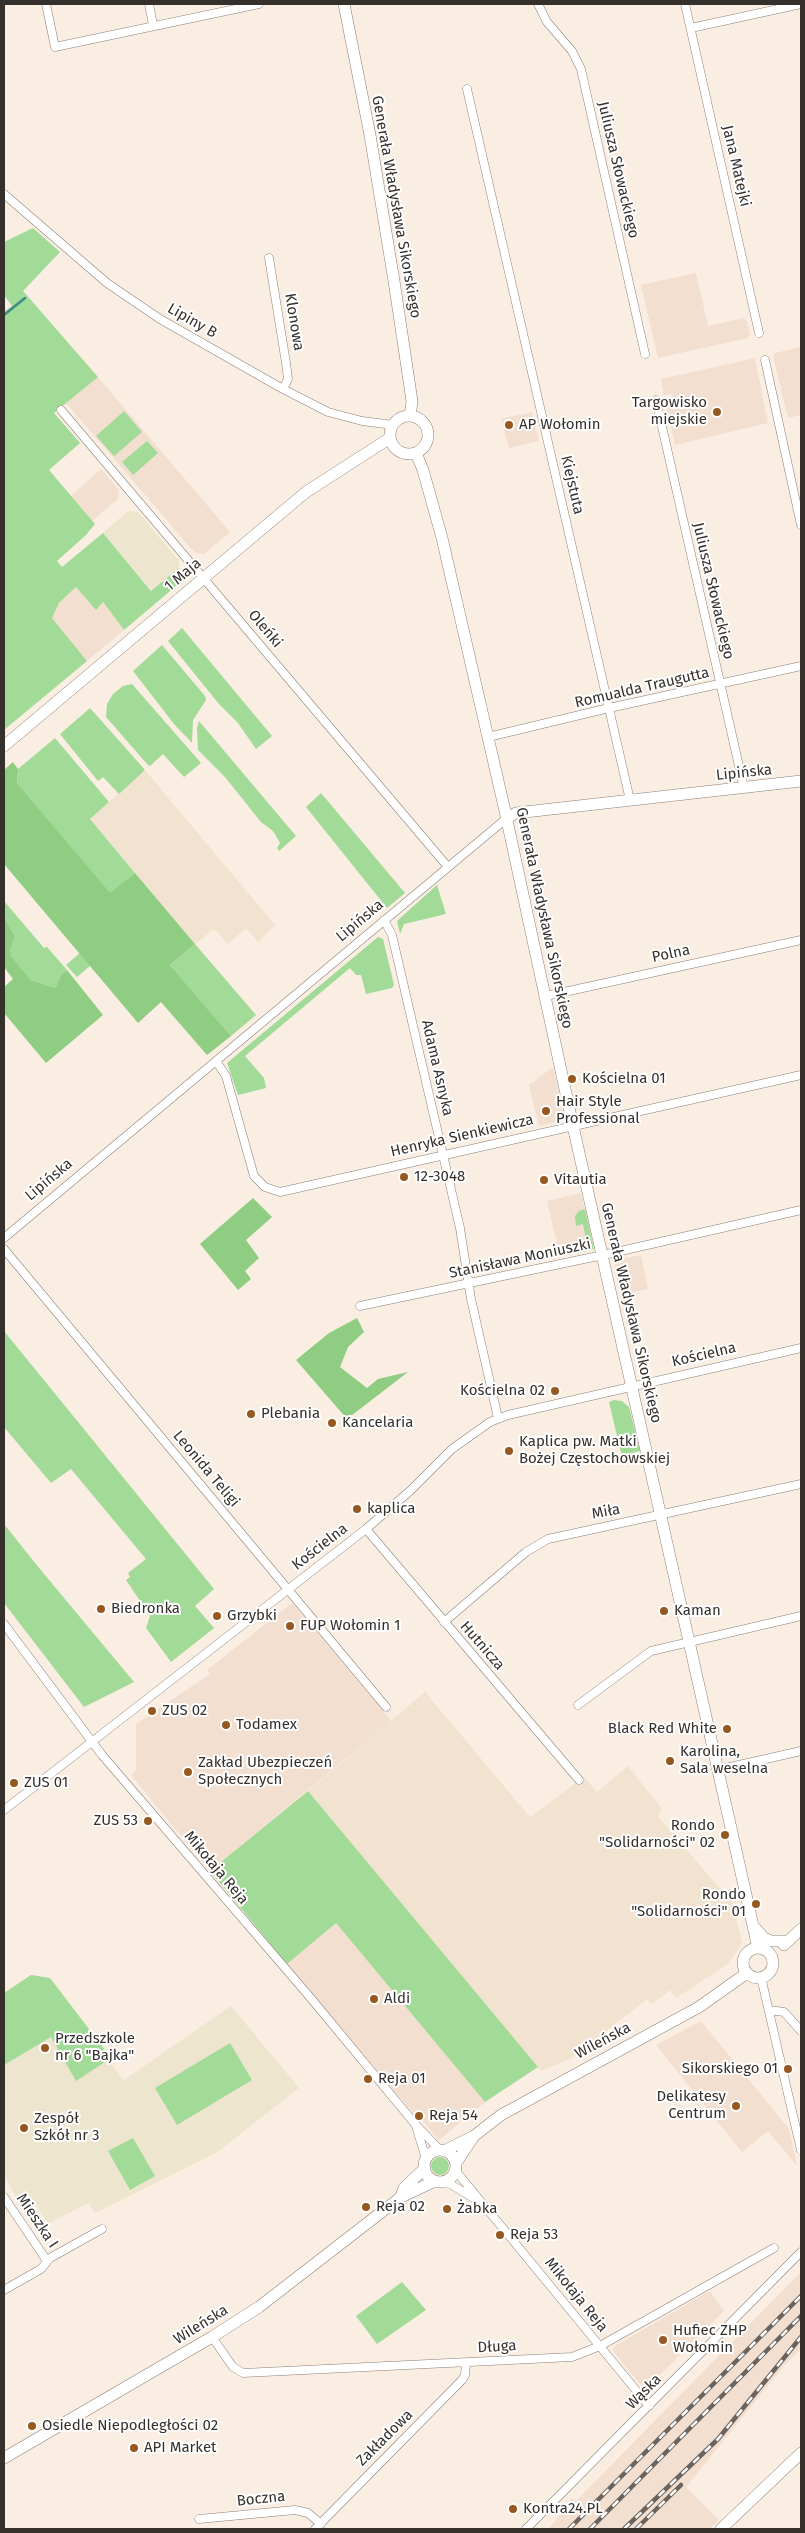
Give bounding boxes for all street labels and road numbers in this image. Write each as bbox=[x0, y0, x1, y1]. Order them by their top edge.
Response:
street label: Generała Władysława Sikorskiego bbox=[368, 94, 424, 320]
street label: Juliusza Słowackiego bbox=[593, 100, 643, 240]
street label: Jana Matejki bbox=[718, 124, 754, 208]
street label: Klonowa bbox=[281, 292, 307, 352]
street label: Lipiny B bbox=[164, 300, 220, 342]
street label: Kiejstuta bbox=[556, 454, 588, 516]
street label: Juliusza Słowackiego bbox=[688, 521, 738, 661]
street label: 1 Maja bbox=[161, 554, 205, 596]
street label: Oleńki bbox=[244, 607, 286, 651]
street label: Romualda Traugutta bbox=[573, 664, 711, 712]
street label: Lipińska bbox=[715, 761, 773, 785]
street label: Generała Władysława Sikorskiego bbox=[512, 806, 576, 1030]
street label: Lipińska bbox=[333, 896, 387, 946]
street label: Polna bbox=[650, 941, 692, 967]
street label: Adama Asnyka bbox=[417, 1018, 457, 1118]
street label: Henryka Sienkiewicza bbox=[389, 1111, 535, 1161]
street label: Lipińska bbox=[22, 1155, 76, 1205]
street label: Generała Władysława Sikorskiego bbox=[597, 1201, 665, 1425]
street label: Stanisława Moniuszki bbox=[447, 1235, 593, 1283]
street label: Kościelna bbox=[670, 1339, 738, 1371]
street label: Leonida Teligi bbox=[169, 1427, 243, 1511]
street label: Miła bbox=[590, 1500, 622, 1524]
street label: Kościelna bbox=[289, 1520, 351, 1574]
street label: Hutnicza bbox=[456, 1618, 508, 1674]
street label: Mikołaja Reja bbox=[180, 1828, 252, 1908]
street label: Wileńska bbox=[572, 2019, 634, 2063]
street label: Mieszka I bbox=[12, 2190, 62, 2252]
street label: Mikołaja Reja bbox=[541, 2254, 611, 2336]
street label: Wileńska bbox=[171, 2301, 231, 2349]
street label: Długa bbox=[477, 2337, 517, 2357]
street label: Wąska bbox=[623, 2371, 665, 2413]
street label: Zakładowa bbox=[353, 2406, 417, 2470]
street label: Boczna bbox=[236, 2488, 286, 2510]

